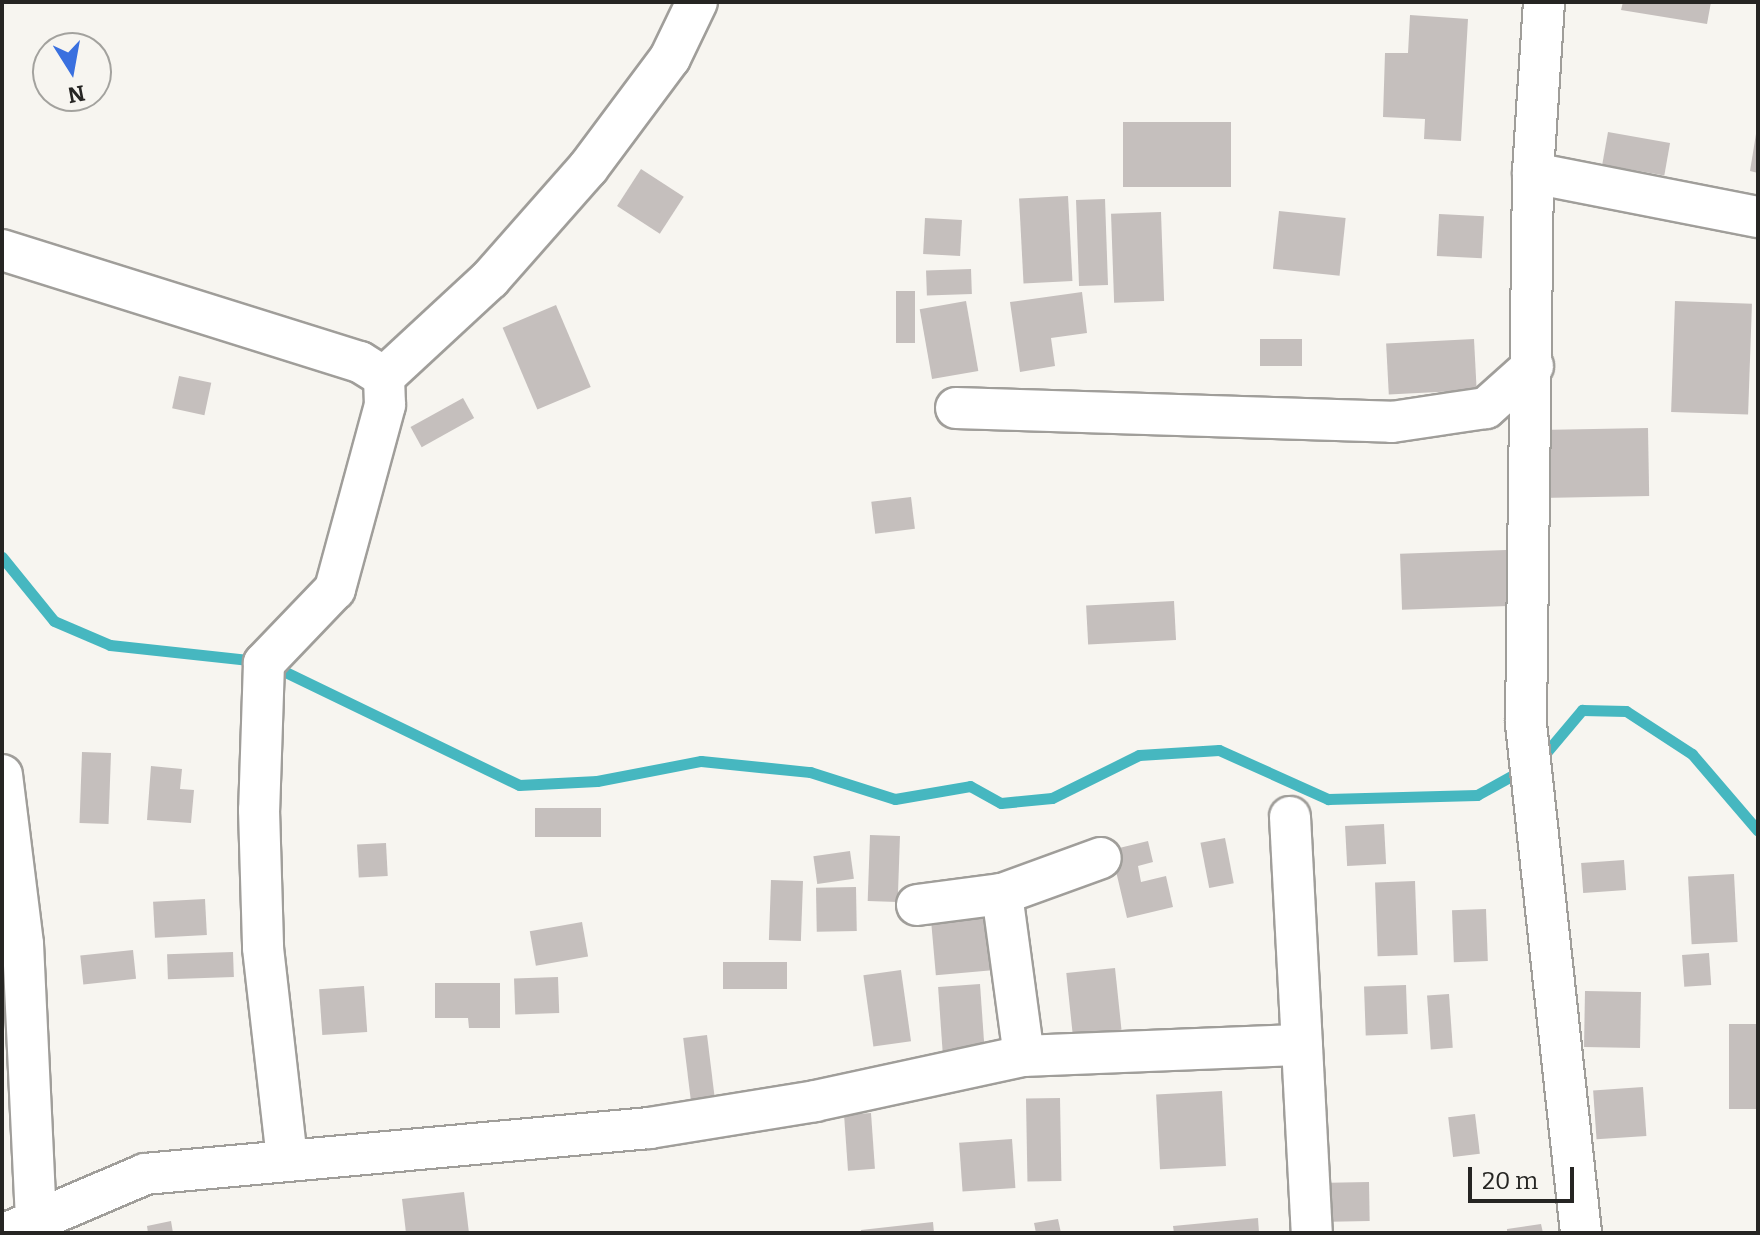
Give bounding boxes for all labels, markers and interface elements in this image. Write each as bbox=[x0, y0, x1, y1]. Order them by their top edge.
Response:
north arrow bbox=[32, 32, 112, 112]
text: N bbox=[65, 79, 87, 109]
scale bar bbox=[1472, 1151, 1578, 1201]
text: 20 m bbox=[1482, 1167, 1538, 1195]

